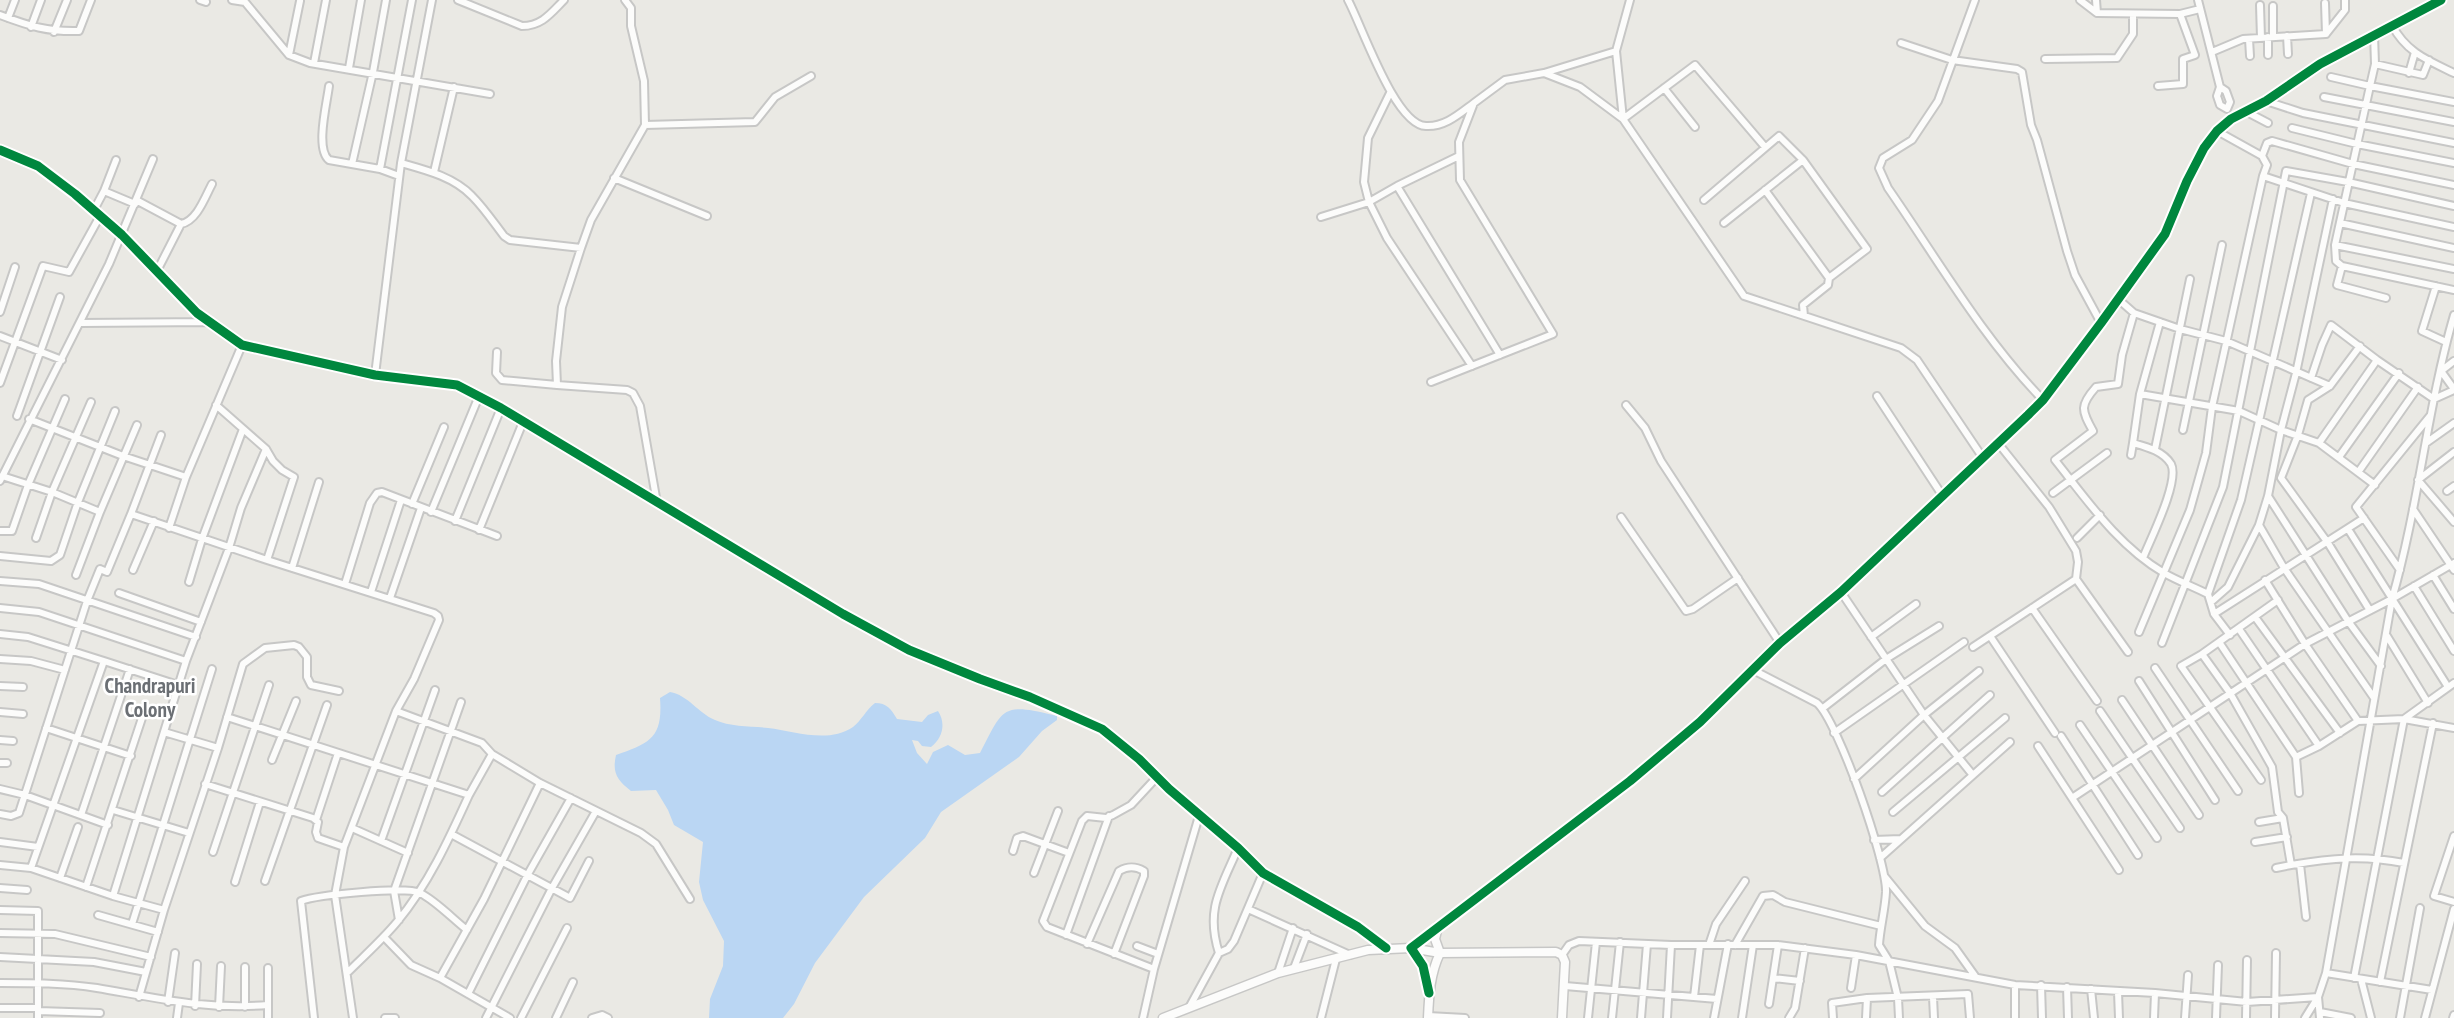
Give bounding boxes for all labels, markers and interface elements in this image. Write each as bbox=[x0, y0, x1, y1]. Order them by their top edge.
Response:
district label: Chandrapuri Colony bbox=[105, 672, 195, 723]

